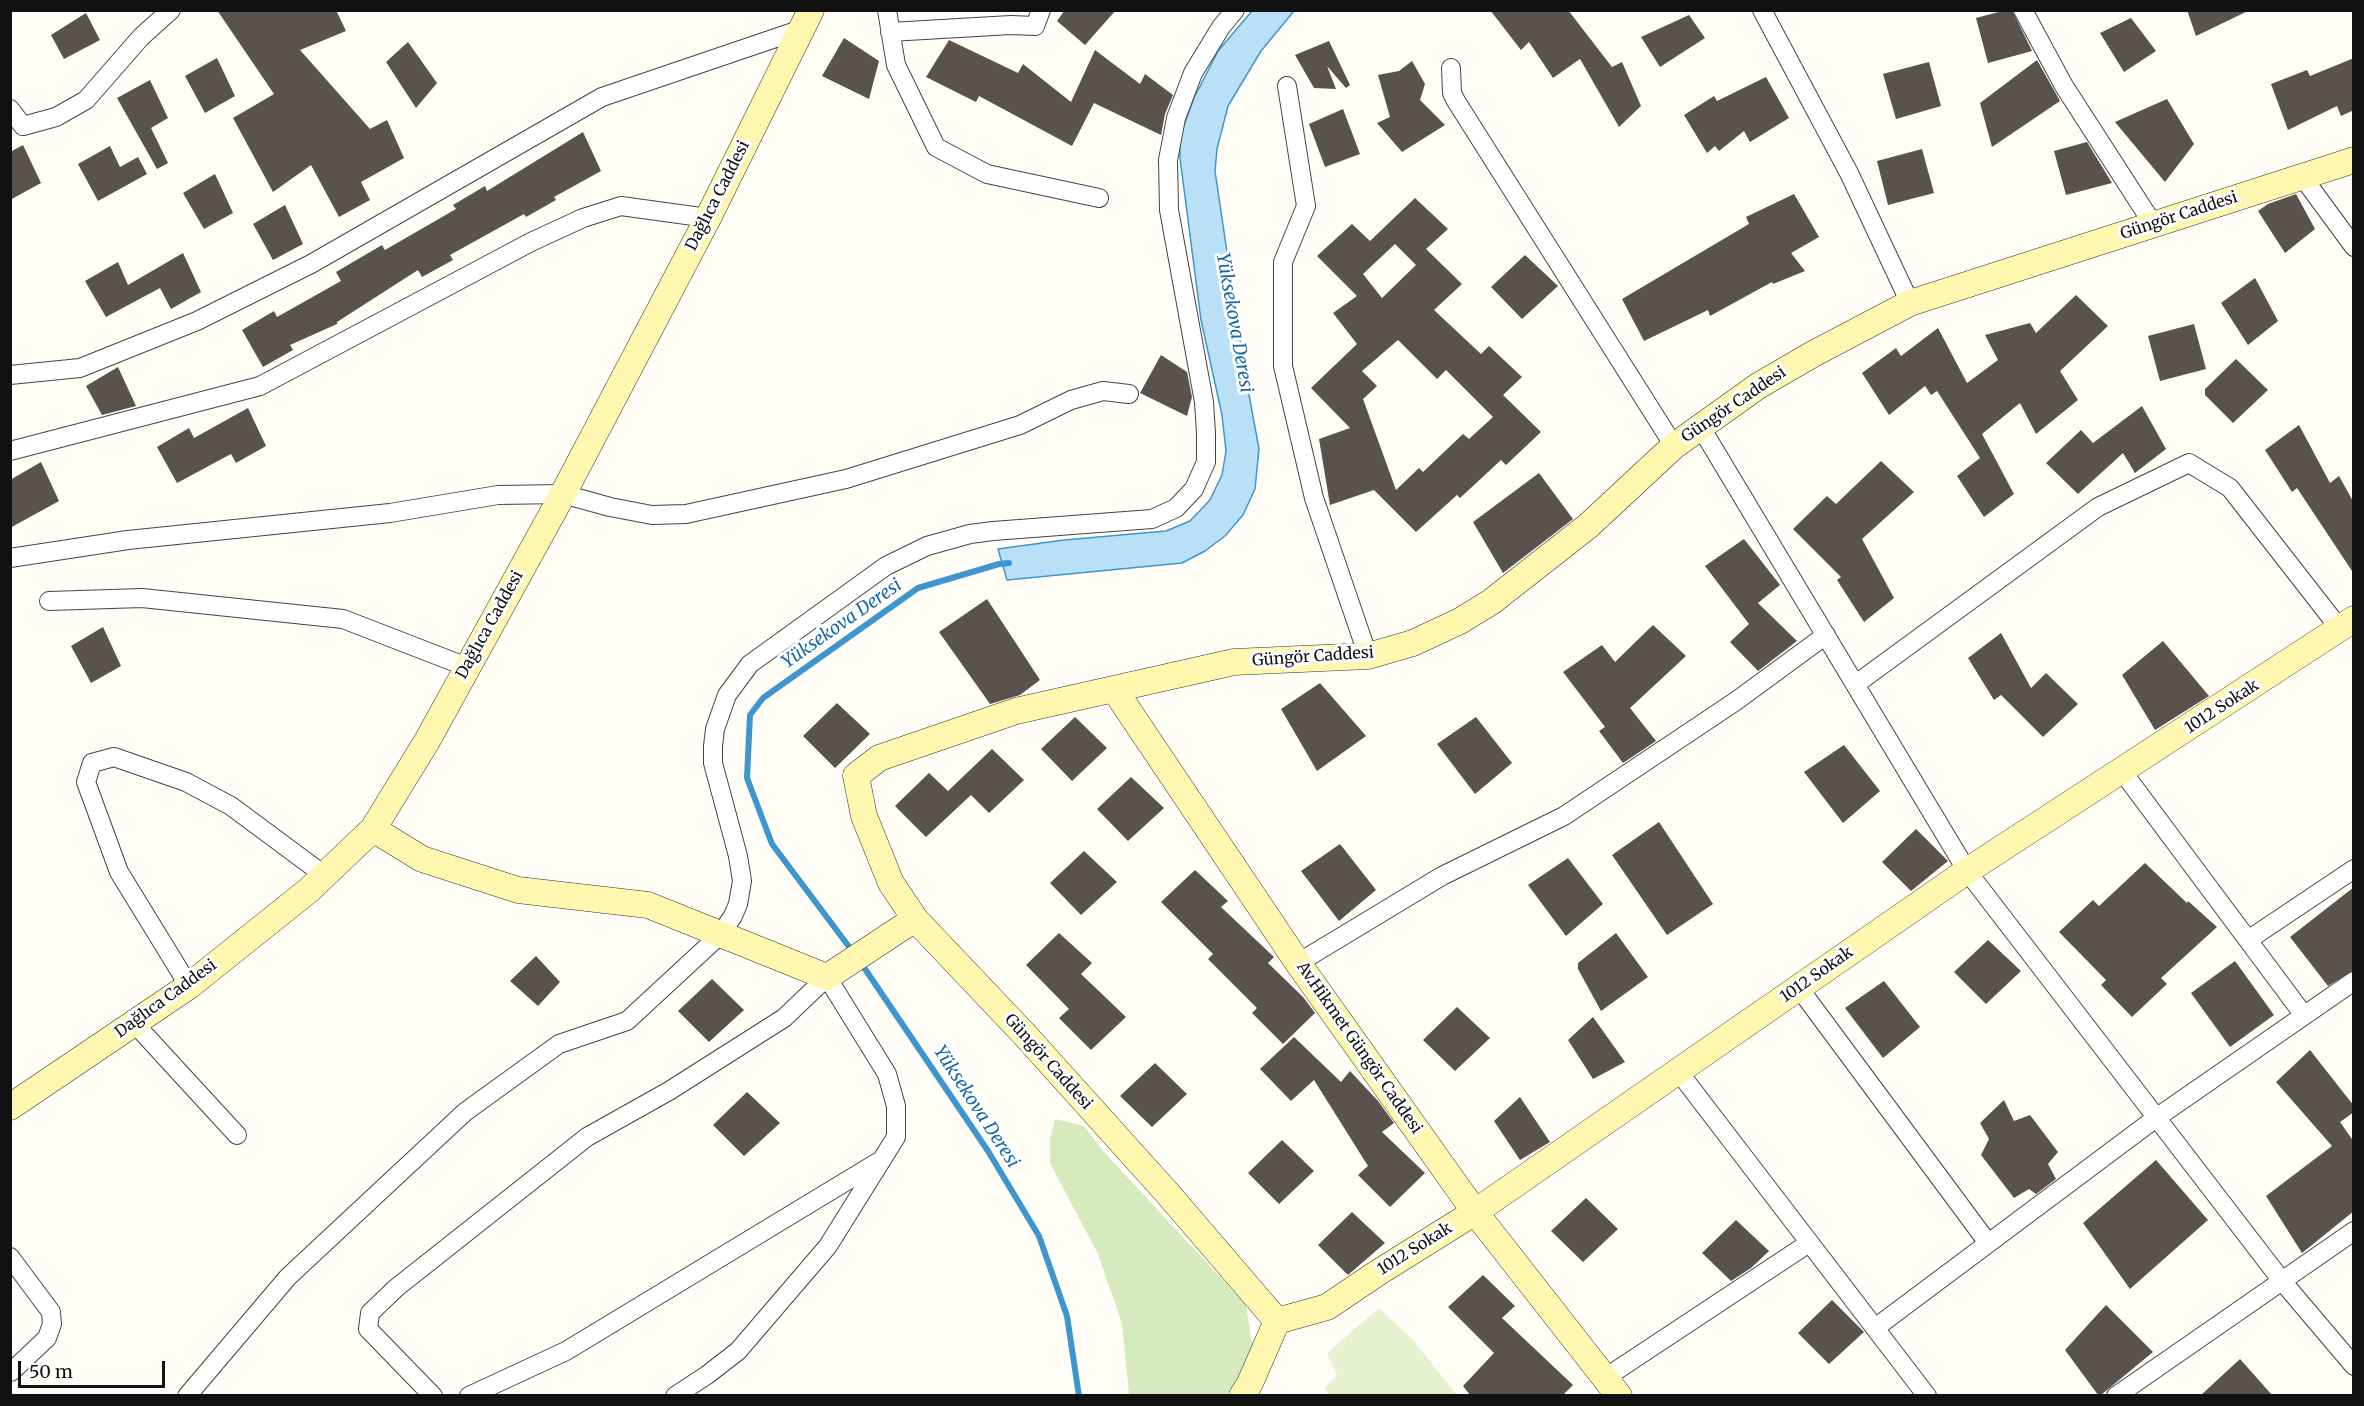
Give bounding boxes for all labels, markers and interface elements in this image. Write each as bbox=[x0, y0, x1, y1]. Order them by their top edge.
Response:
street label: Dağlıca Caddesi bbox=[682, 138, 754, 254]
street label: Güngör Caddesi bbox=[2118, 188, 2240, 244]
water label: Yüksekova Deresi bbox=[1211, 252, 1257, 394]
street label: Güngör Caddesi bbox=[1678, 363, 1790, 447]
street label: Dağlıca Caddesi bbox=[452, 568, 528, 682]
water label: Yüksekova Deresi bbox=[778, 575, 906, 673]
street label: Güngör Caddesi bbox=[1252, 643, 1374, 671]
street label: 1012 Sokak bbox=[2181, 676, 2263, 738]
street label: 1012 Sokak bbox=[1777, 943, 1857, 1007]
street label: Dağlıca Caddesi bbox=[112, 956, 220, 1042]
street label: Av.Hikmet Güngör Caddesi bbox=[1292, 958, 1426, 1138]
street label: Güngör Caddesi bbox=[1000, 1010, 1096, 1114]
water label: Yüksekova Deresi bbox=[928, 1042, 1024, 1172]
street label: 1012 Sokak bbox=[1374, 1219, 1456, 1279]
scale bar bbox=[21, 1349, 168, 1387]
text: 50 m bbox=[29, 1360, 73, 1383]

